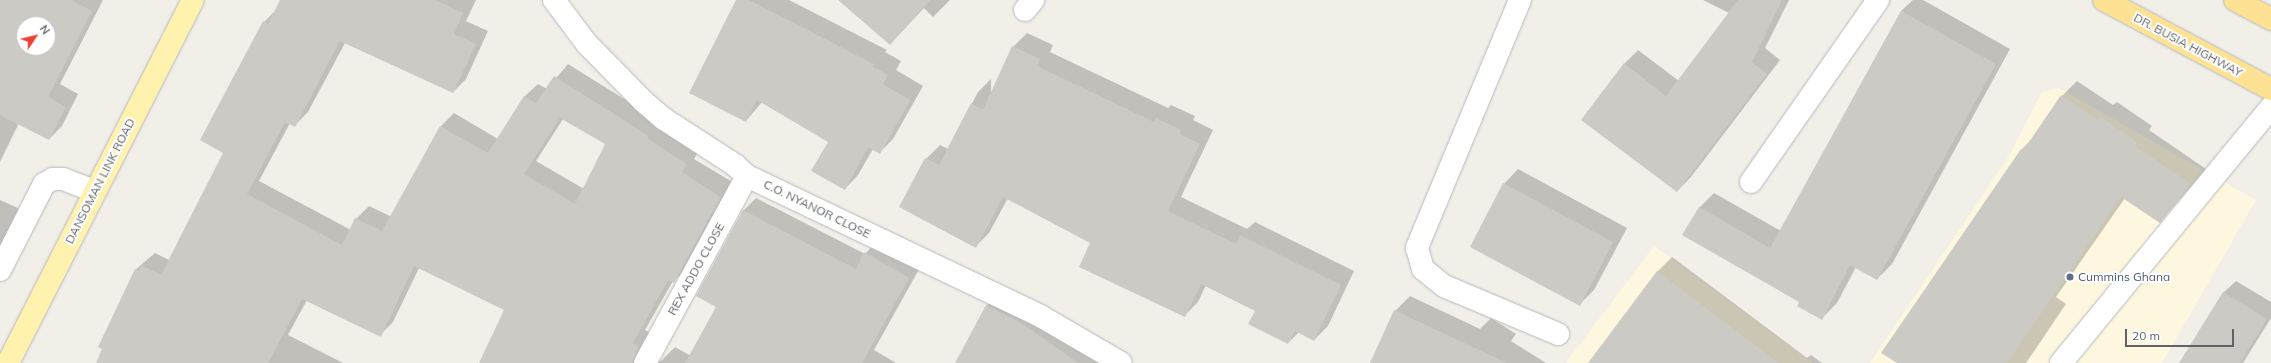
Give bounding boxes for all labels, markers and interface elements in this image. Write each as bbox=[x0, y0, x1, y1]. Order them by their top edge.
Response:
street label: DR. BUSIA HIGHWAY bbox=[2131, 10, 2245, 80]
north arrow bbox=[16, 16, 56, 56]
text: N bbox=[37, 22, 53, 37]
street label: DANSOMAN LINK ROAD bbox=[62, 116, 138, 246]
street label: C.O. NYANOR CLOSE bbox=[761, 177, 873, 241]
street label: REX ADDO CLOSE bbox=[665, 220, 727, 318]
place label: Cummins Ghana bbox=[2078, 270, 2170, 284]
marker: Cummins Ghana bbox=[2065, 272, 2075, 282]
scale bar bbox=[2127, 321, 2236, 347]
text: 20 m bbox=[2132, 328, 2160, 343]

